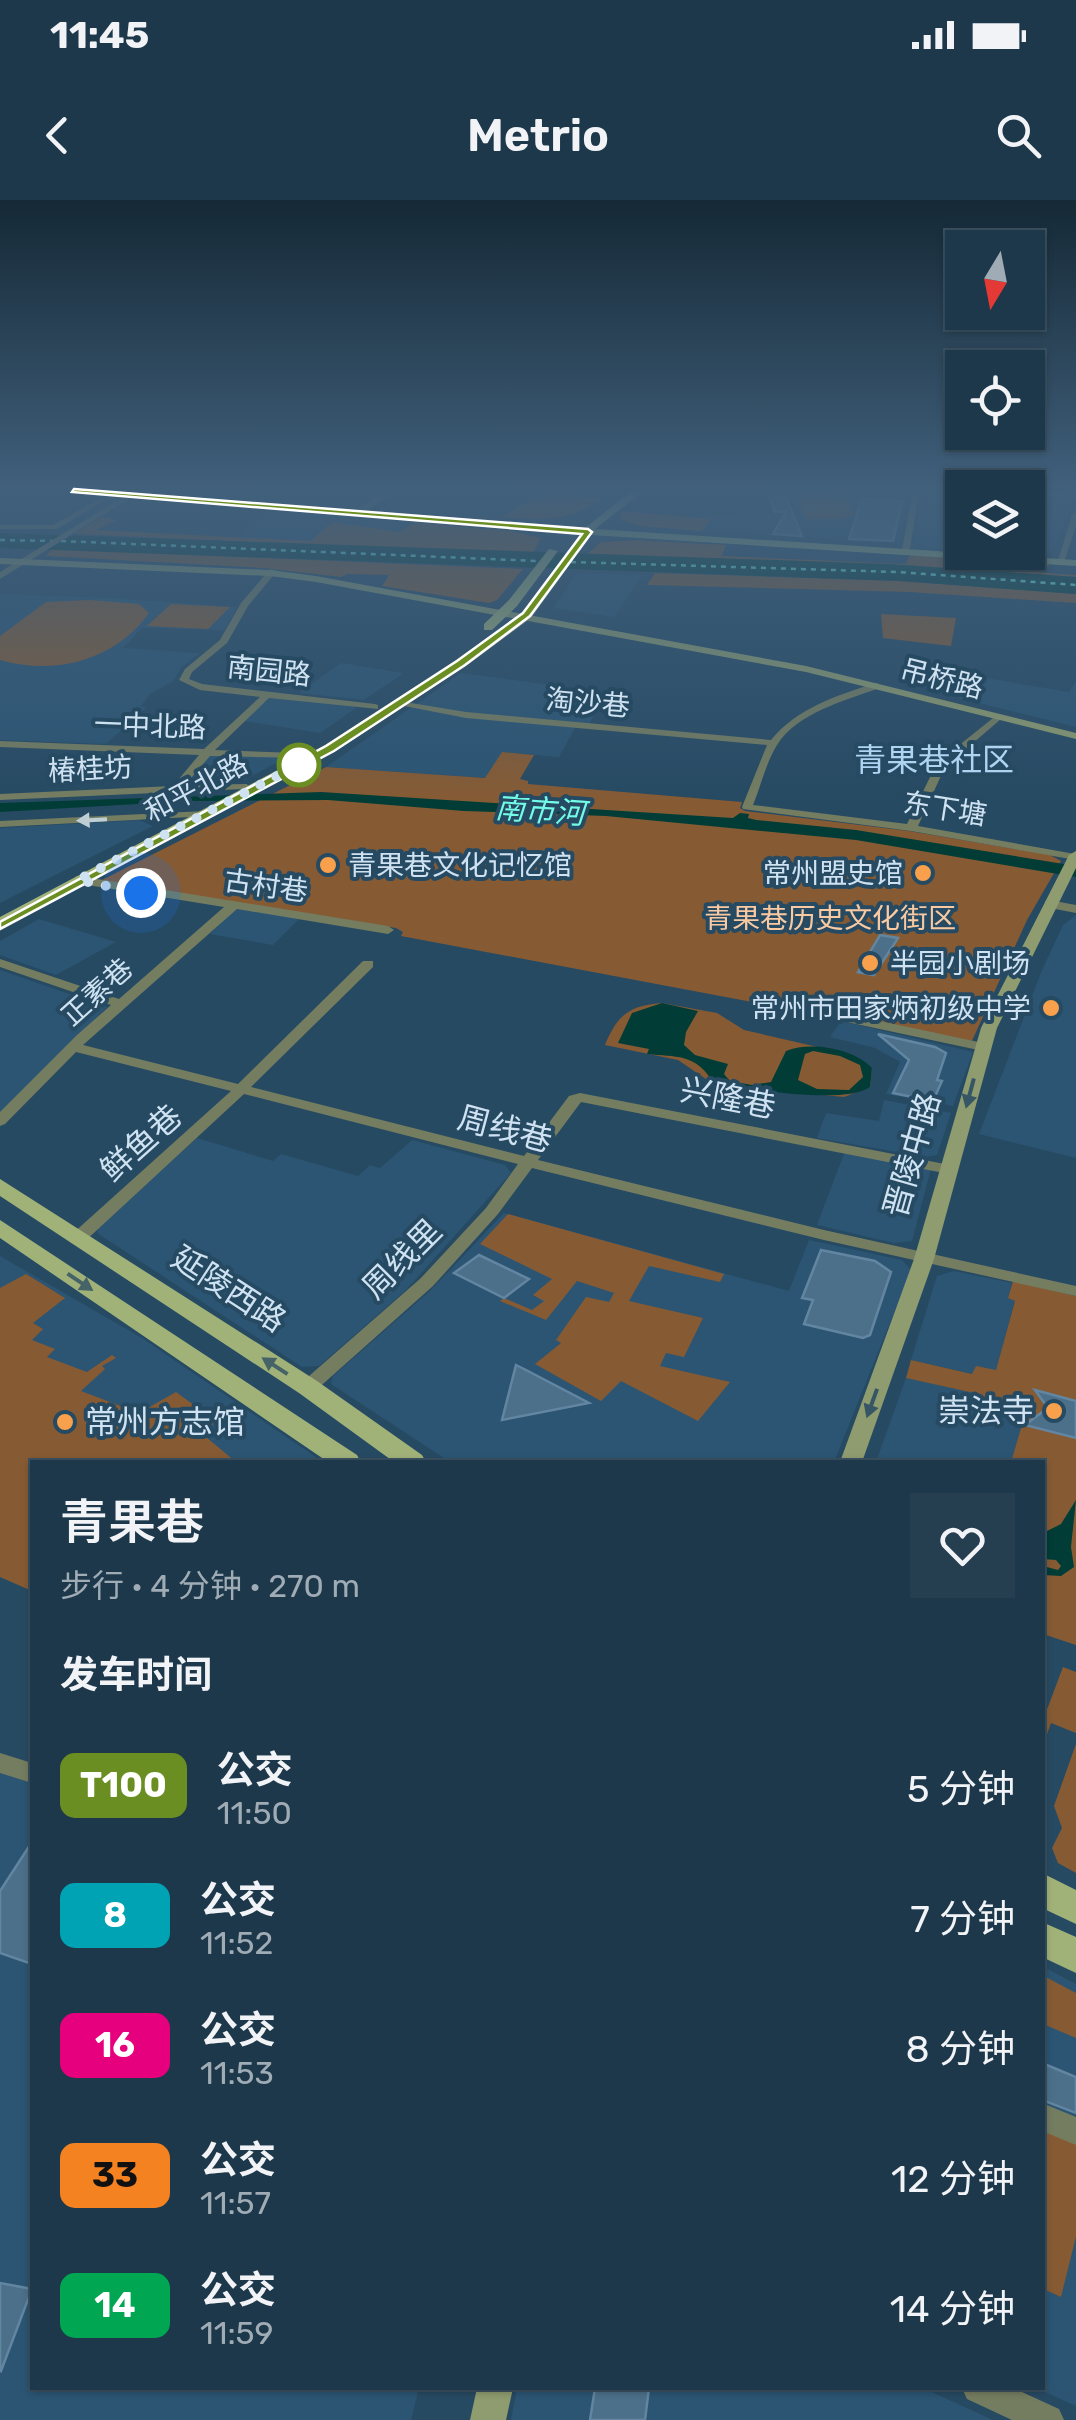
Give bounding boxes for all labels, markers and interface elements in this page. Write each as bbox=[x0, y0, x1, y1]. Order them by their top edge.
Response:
text: 11:45 bbox=[50, 12, 149, 58]
icon: back bbox=[30, 108, 85, 163]
icon: search bbox=[991, 108, 1046, 163]
text: Metrio bbox=[467, 109, 609, 162]
north arrow bbox=[945, 230, 1045, 330]
map controls bbox=[945, 230, 1045, 570]
button: locate bbox=[945, 350, 1045, 450]
button: layers bbox=[945, 470, 1045, 570]
street label: 南园路 bbox=[225, 650, 313, 692]
street label: 吊桥路 bbox=[897, 653, 987, 705]
street label: 淘沙巷 bbox=[545, 683, 631, 723]
street label: 一中北路 bbox=[93, 708, 207, 744]
district label: 青果巷社区 bbox=[854, 741, 1014, 779]
unlabelled marker bbox=[278, 744, 320, 786]
street label: 和平北路 bbox=[139, 747, 253, 829]
street label: 椿桂坊 bbox=[47, 750, 133, 788]
street label: 东下塘 bbox=[901, 786, 989, 832]
water label: 南市河 bbox=[494, 790, 591, 832]
one-way arrow bbox=[75, 812, 107, 828]
place label: 青果巷文化记忆馆 bbox=[348, 849, 572, 882]
marker: 青果巷文化记忆馆 bbox=[317, 854, 339, 876]
place label: 常州盟史馆 bbox=[763, 857, 903, 890]
marker: 常州盟史馆 bbox=[912, 862, 934, 884]
street label: 古村巷 bbox=[222, 864, 310, 908]
your location bbox=[116, 868, 166, 918]
park label: 青果巷历史文化街区 bbox=[704, 902, 956, 935]
place label: 半园小剧场 bbox=[890, 947, 1030, 980]
street label: 正素巷 bbox=[55, 952, 139, 1032]
marker: 半园小剧场 bbox=[859, 952, 881, 974]
place label: 常州市田家炳初级中学 bbox=[751, 992, 1031, 1025]
marker: 常州市田家炳初级中学 bbox=[1040, 997, 1062, 1019]
street label: 兴隆巷 bbox=[677, 1070, 779, 1126]
one-way arrow bbox=[962, 1078, 978, 1109]
street label: 晋陵中路 bbox=[876, 1088, 948, 1222]
street label: 鲜鱼巷 bbox=[93, 1097, 189, 1189]
street label: 周线巷 bbox=[454, 1098, 556, 1160]
street label: 周线里 bbox=[355, 1212, 449, 1306]
street label: 延陵西路 bbox=[165, 1238, 293, 1340]
one-way arrow bbox=[67, 1273, 94, 1291]
one-way arrow bbox=[261, 1358, 288, 1376]
one-way arrow bbox=[864, 1388, 879, 1418]
place label: 崇法寺 bbox=[938, 1392, 1034, 1430]
marker: 崇法寺 bbox=[1043, 1400, 1065, 1422]
place label: 常州方志馆 bbox=[85, 1403, 245, 1441]
marker: 常州方志馆 bbox=[54, 1411, 76, 1433]
button: heart bbox=[910, 1493, 1015, 1598]
text: 青果巷 bbox=[60, 1494, 204, 1551]
text: 步行 · 4 分钟 · 270 m bbox=[60, 1567, 360, 1605]
text: 发车时间 bbox=[60, 1652, 212, 1698]
text: 公交 bbox=[217, 1747, 293, 1793]
text: T100 bbox=[80, 1764, 167, 1806]
text: 5 分钟 bbox=[907, 1766, 1015, 1812]
text: 11:50 bbox=[217, 1794, 292, 1832]
text: 公交 bbox=[200, 1877, 276, 1923]
text: 8 bbox=[103, 1894, 127, 1936]
text: 7 分钟 bbox=[910, 1896, 1015, 1942]
text: 11:52 bbox=[200, 1924, 273, 1962]
text: 公交 bbox=[200, 2007, 276, 2053]
text: 16 bbox=[95, 2024, 135, 2066]
text: 8 分钟 bbox=[906, 2026, 1015, 2072]
text: 11:53 bbox=[200, 2054, 274, 2092]
text: 公交 bbox=[200, 2137, 276, 2183]
text: 33 bbox=[92, 2154, 138, 2196]
text: 12 分钟 bbox=[891, 2156, 1015, 2202]
text: 11:57 bbox=[200, 2184, 271, 2222]
text: 公交 bbox=[200, 2267, 276, 2313]
text: 14 bbox=[94, 2284, 136, 2326]
text: 14 分钟 bbox=[890, 2286, 1015, 2332]
text: 11:59 bbox=[200, 2314, 274, 2352]

